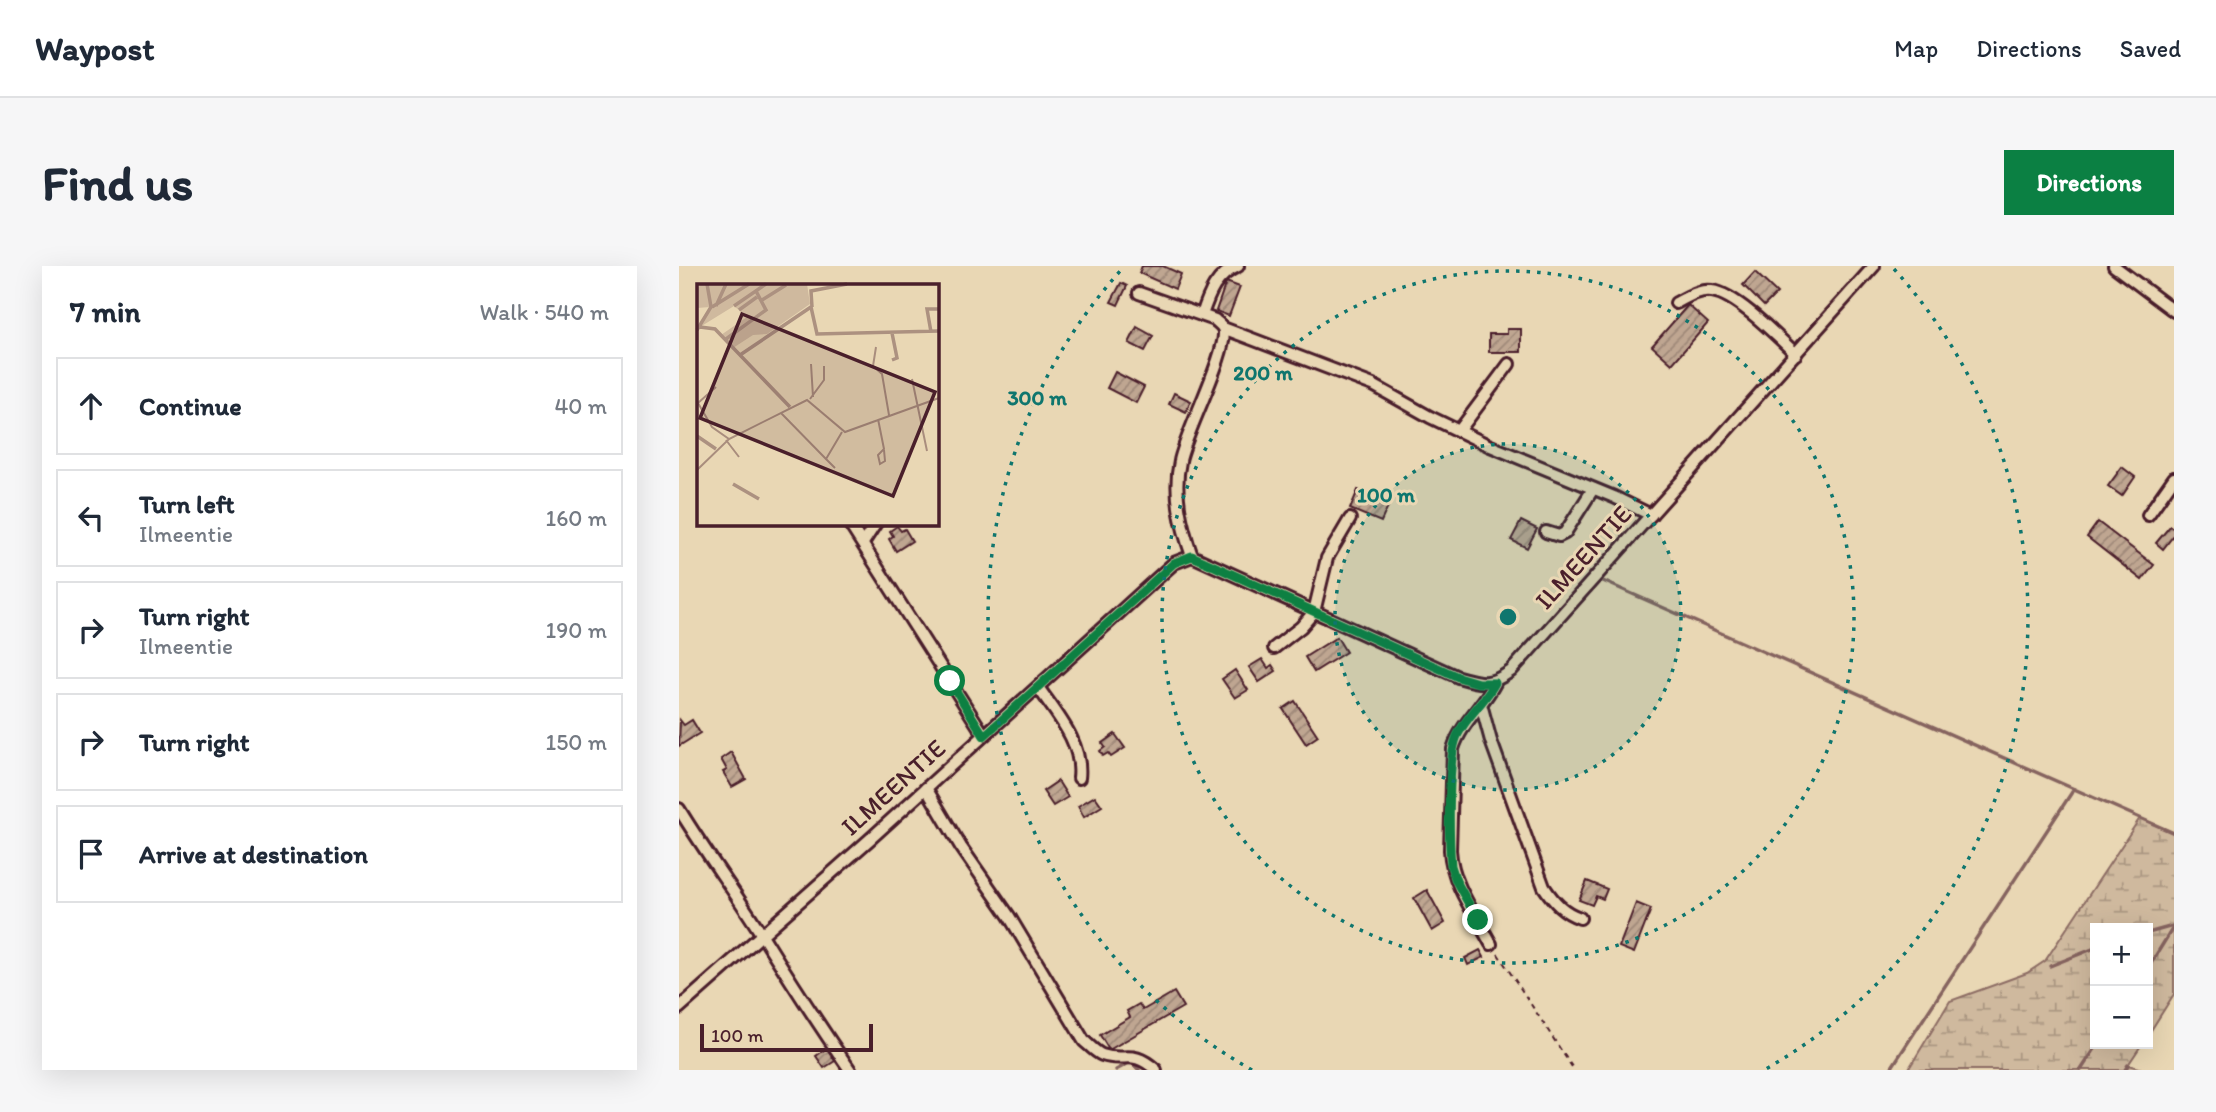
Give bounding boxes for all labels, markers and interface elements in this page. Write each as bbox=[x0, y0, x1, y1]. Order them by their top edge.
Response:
text: Waypost bbox=[35, 29, 155, 68]
text: Map bbox=[1894, 34, 1938, 63]
text: Directions bbox=[1976, 34, 2082, 63]
text: Saved bbox=[2120, 34, 2181, 63]
button: Directions bbox=[2004, 150, 2174, 215]
text: Find us bbox=[42, 153, 193, 212]
inset map bbox=[697, 284, 938, 525]
text: 7 min bbox=[70, 293, 141, 330]
text: Walk · 540 m bbox=[479, 298, 609, 326]
text: 200 m bbox=[1233, 360, 1293, 385]
text: 300 m bbox=[1007, 385, 1067, 410]
icon: ahead bbox=[72, 387, 110, 425]
text: Continue bbox=[139, 390, 242, 422]
text: 40 m bbox=[554, 392, 607, 420]
text: 100 m bbox=[1357, 482, 1415, 507]
text: Turn left bbox=[139, 488, 235, 520]
street label: ILMEENTIE bbox=[1528, 498, 1638, 616]
icon: left bbox=[72, 499, 110, 537]
text: 160 m bbox=[545, 504, 607, 532]
text: Ilmeentie bbox=[139, 520, 233, 548]
text: Turn right bbox=[139, 600, 250, 632]
centre of rings bbox=[1496, 605, 1520, 629]
icon: right bbox=[72, 611, 110, 649]
text: 190 m bbox=[546, 616, 607, 644]
text: Ilmeentie bbox=[139, 632, 233, 660]
route start bbox=[934, 665, 965, 696]
icon: right bbox=[72, 723, 110, 761]
text: Turn right bbox=[139, 726, 250, 758]
text: 150 m bbox=[546, 728, 607, 756]
street label: ILMEENTIE bbox=[834, 732, 952, 842]
icon: arrive bbox=[72, 835, 110, 873]
text: Arrive at destination bbox=[139, 838, 368, 870]
route end bbox=[1462, 904, 1493, 935]
map controls bbox=[2090, 923, 2153, 1049]
button: + bbox=[2090, 923, 2153, 986]
button: − bbox=[2090, 986, 2153, 1049]
scale bar bbox=[700, 1021, 873, 1053]
text: 100 m bbox=[711, 1024, 763, 1047]

